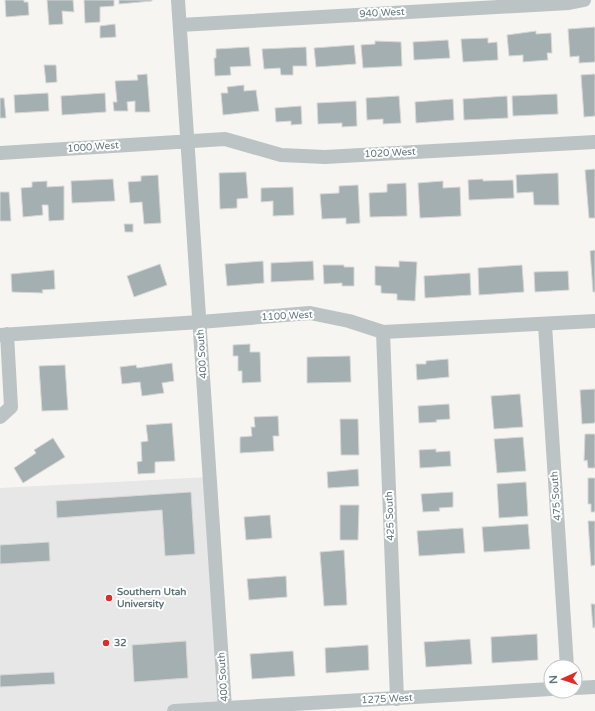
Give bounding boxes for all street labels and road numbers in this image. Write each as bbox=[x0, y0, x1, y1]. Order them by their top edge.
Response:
street label: 940 West bbox=[359, 6, 405, 20]
street label: 1000 West bbox=[67, 139, 119, 155]
street label: 1020 West bbox=[364, 146, 416, 160]
street label: 1100 West bbox=[261, 309, 313, 323]
street label: 400 South bbox=[194, 329, 210, 379]
street label: 475 South bbox=[548, 471, 564, 521]
street label: 425 South bbox=[383, 491, 397, 541]
street label: 400 South bbox=[215, 652, 231, 702]
street label: 1275 West bbox=[361, 692, 413, 706]

